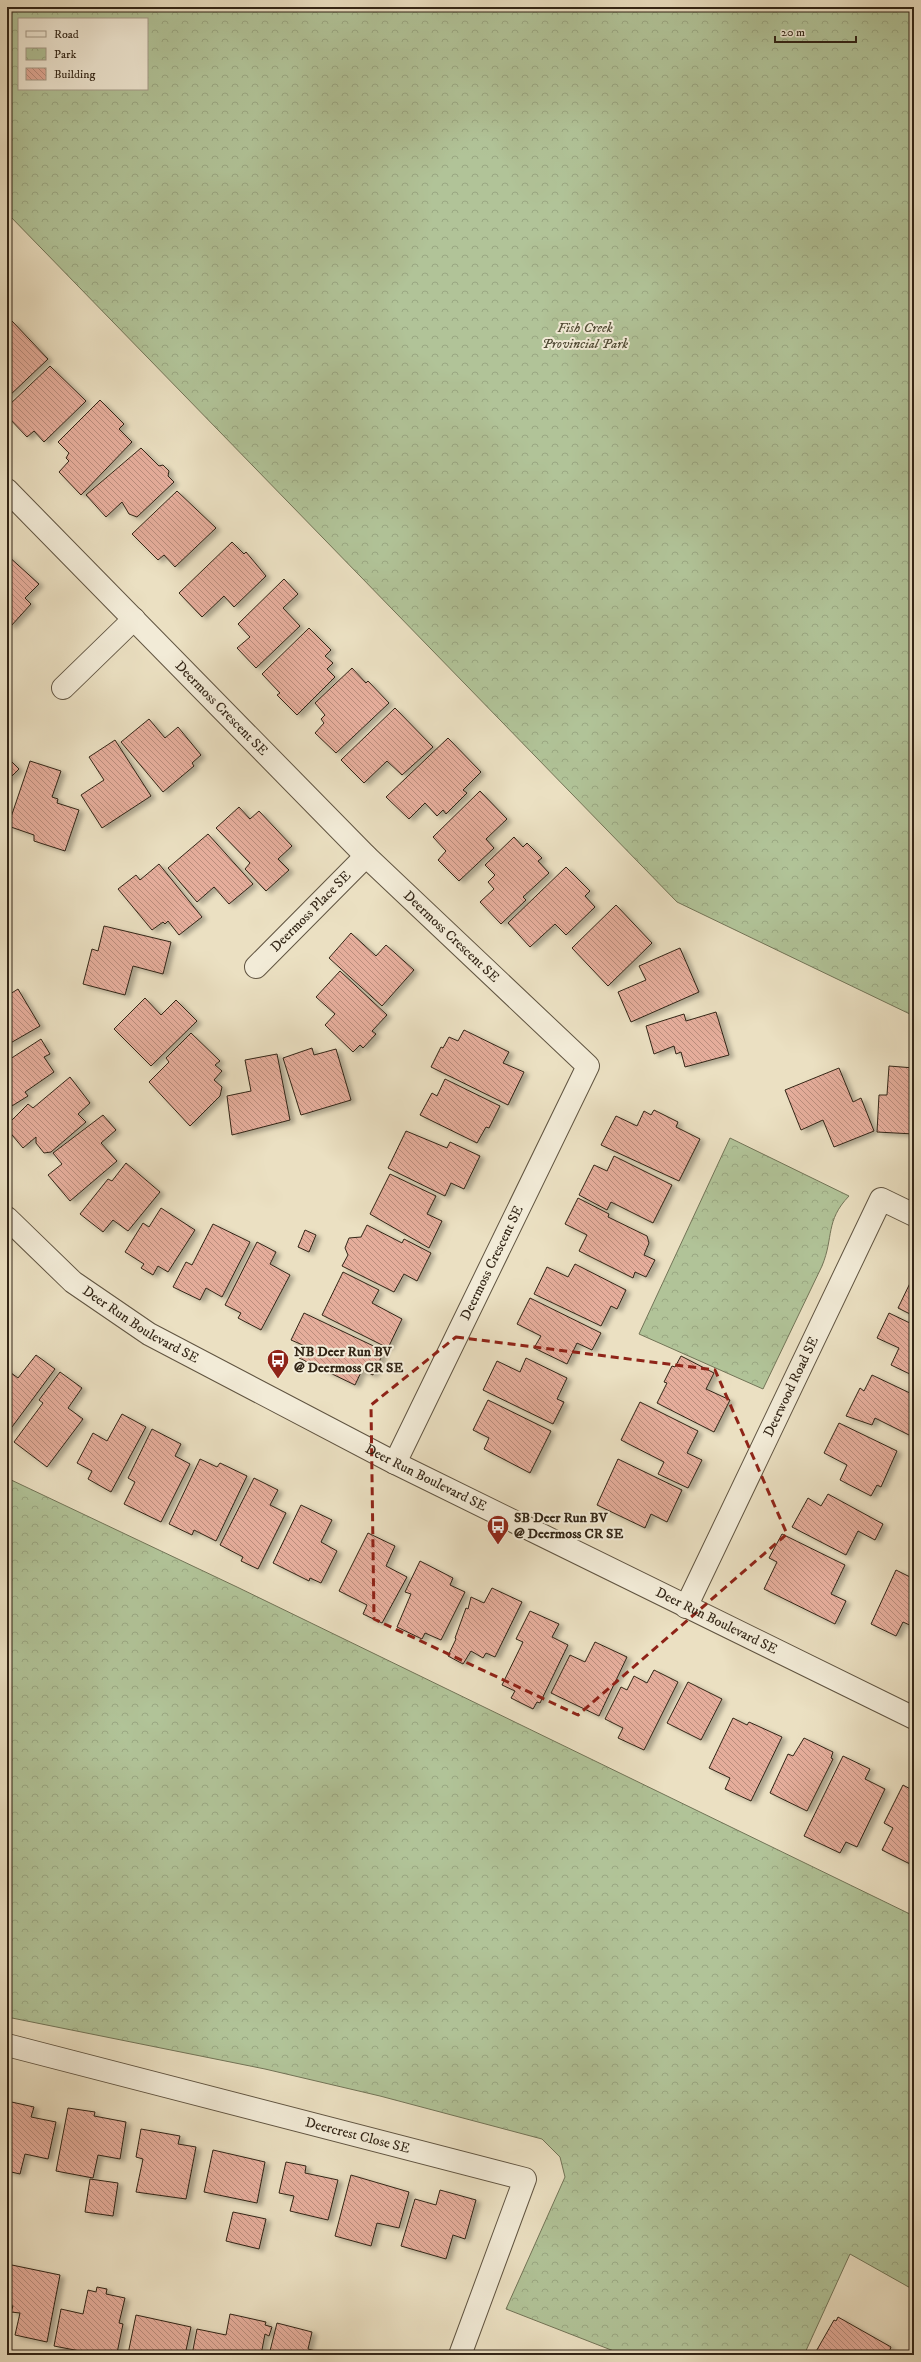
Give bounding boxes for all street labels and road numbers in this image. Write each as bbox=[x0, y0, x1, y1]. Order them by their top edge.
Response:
street label: Deermoss Crescent SE bbox=[171, 657, 272, 760]
street label: Deermoss Place SE bbox=[267, 867, 355, 956]
street label: Deermoss Crescent SE bbox=[399, 887, 503, 986]
street label: Deermoss Crescent SE bbox=[456, 1203, 528, 1323]
street label: Deer Run Boulevard SE bbox=[79, 1282, 202, 1367]
street label: Deerwood Road SE bbox=[760, 1334, 823, 1440]
street label: Deer Run Boulevard SE bbox=[362, 1440, 490, 1516]
street label: Deer Run Boulevard SE bbox=[653, 1583, 781, 1659]
street label: Deercrest Close SE bbox=[303, 2113, 412, 2158]

